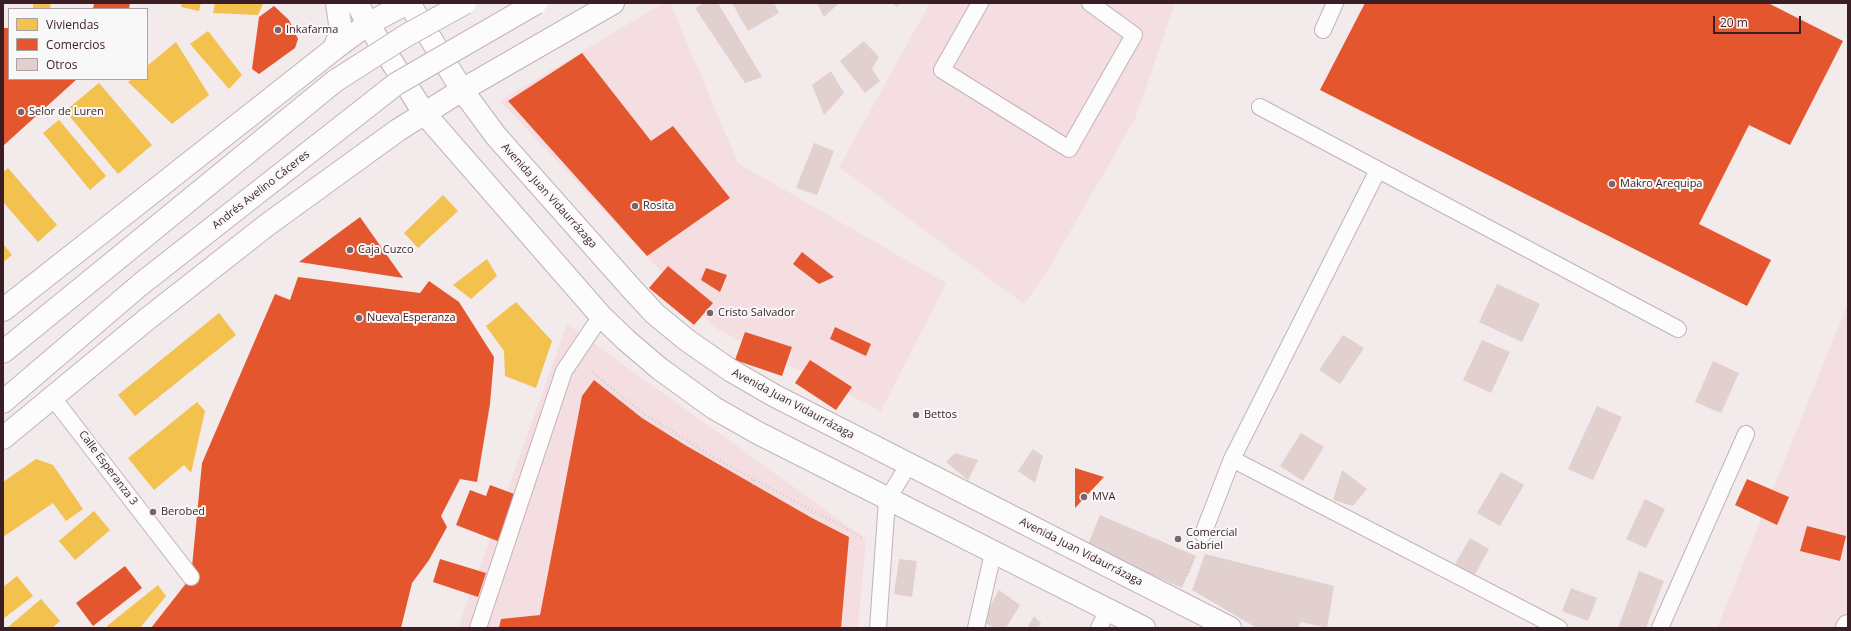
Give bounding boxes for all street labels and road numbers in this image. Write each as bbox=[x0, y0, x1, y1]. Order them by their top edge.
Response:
street label: Avenida Juan Vidaurrázaga bbox=[498, 141, 600, 251]
street label: Andrés Avelino Cáceres bbox=[210, 148, 312, 232]
street label: Avenida Juan Vidaurrázaga bbox=[730, 366, 856, 442]
street label: Calle Esperanza 3 bbox=[76, 428, 140, 508]
street label: Avenida Juan Vidaurrázaga bbox=[1017, 515, 1145, 589]

